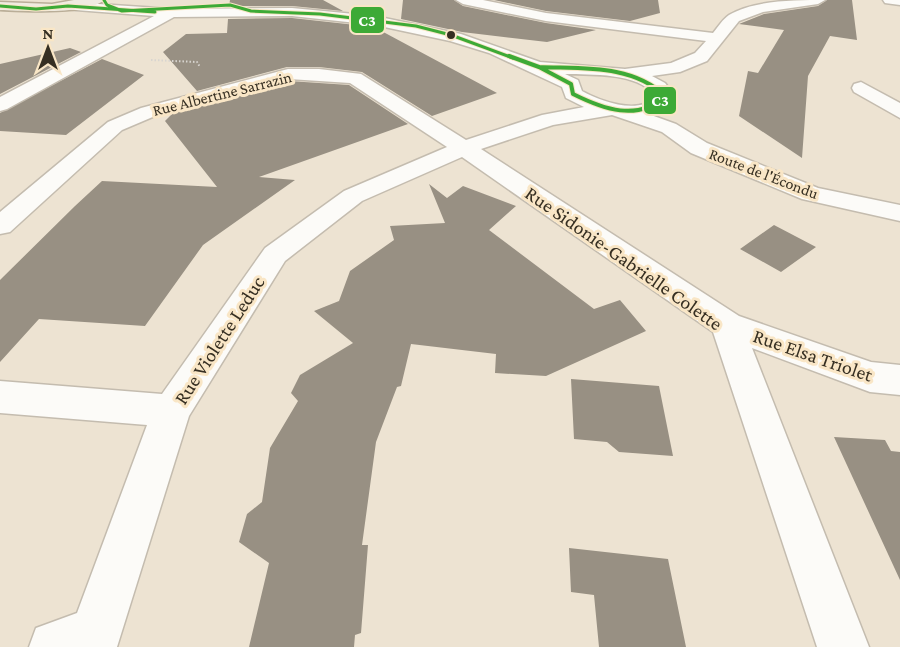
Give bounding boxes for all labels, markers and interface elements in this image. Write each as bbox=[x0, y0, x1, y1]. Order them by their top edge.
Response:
line badge: C3 bbox=[350, 6, 385, 34]
text: C3 bbox=[358, 12, 376, 29]
north arrow bbox=[18, 18, 78, 78]
text: N bbox=[43, 25, 54, 42]
unlabelled marker bbox=[445, 29, 457, 41]
street label: Rue Albertine Sarrazin bbox=[151, 68, 294, 119]
line badge: C3 bbox=[643, 86, 677, 115]
text: C3 bbox=[651, 92, 669, 109]
street label: Route de l'Écondu bbox=[707, 145, 821, 202]
street label: Rue Sidonie-Gabrielle Colette bbox=[521, 182, 727, 335]
street label: Rue Violette Leduc bbox=[169, 271, 269, 408]
street label: Rue Elsa Triolet bbox=[750, 324, 876, 386]

